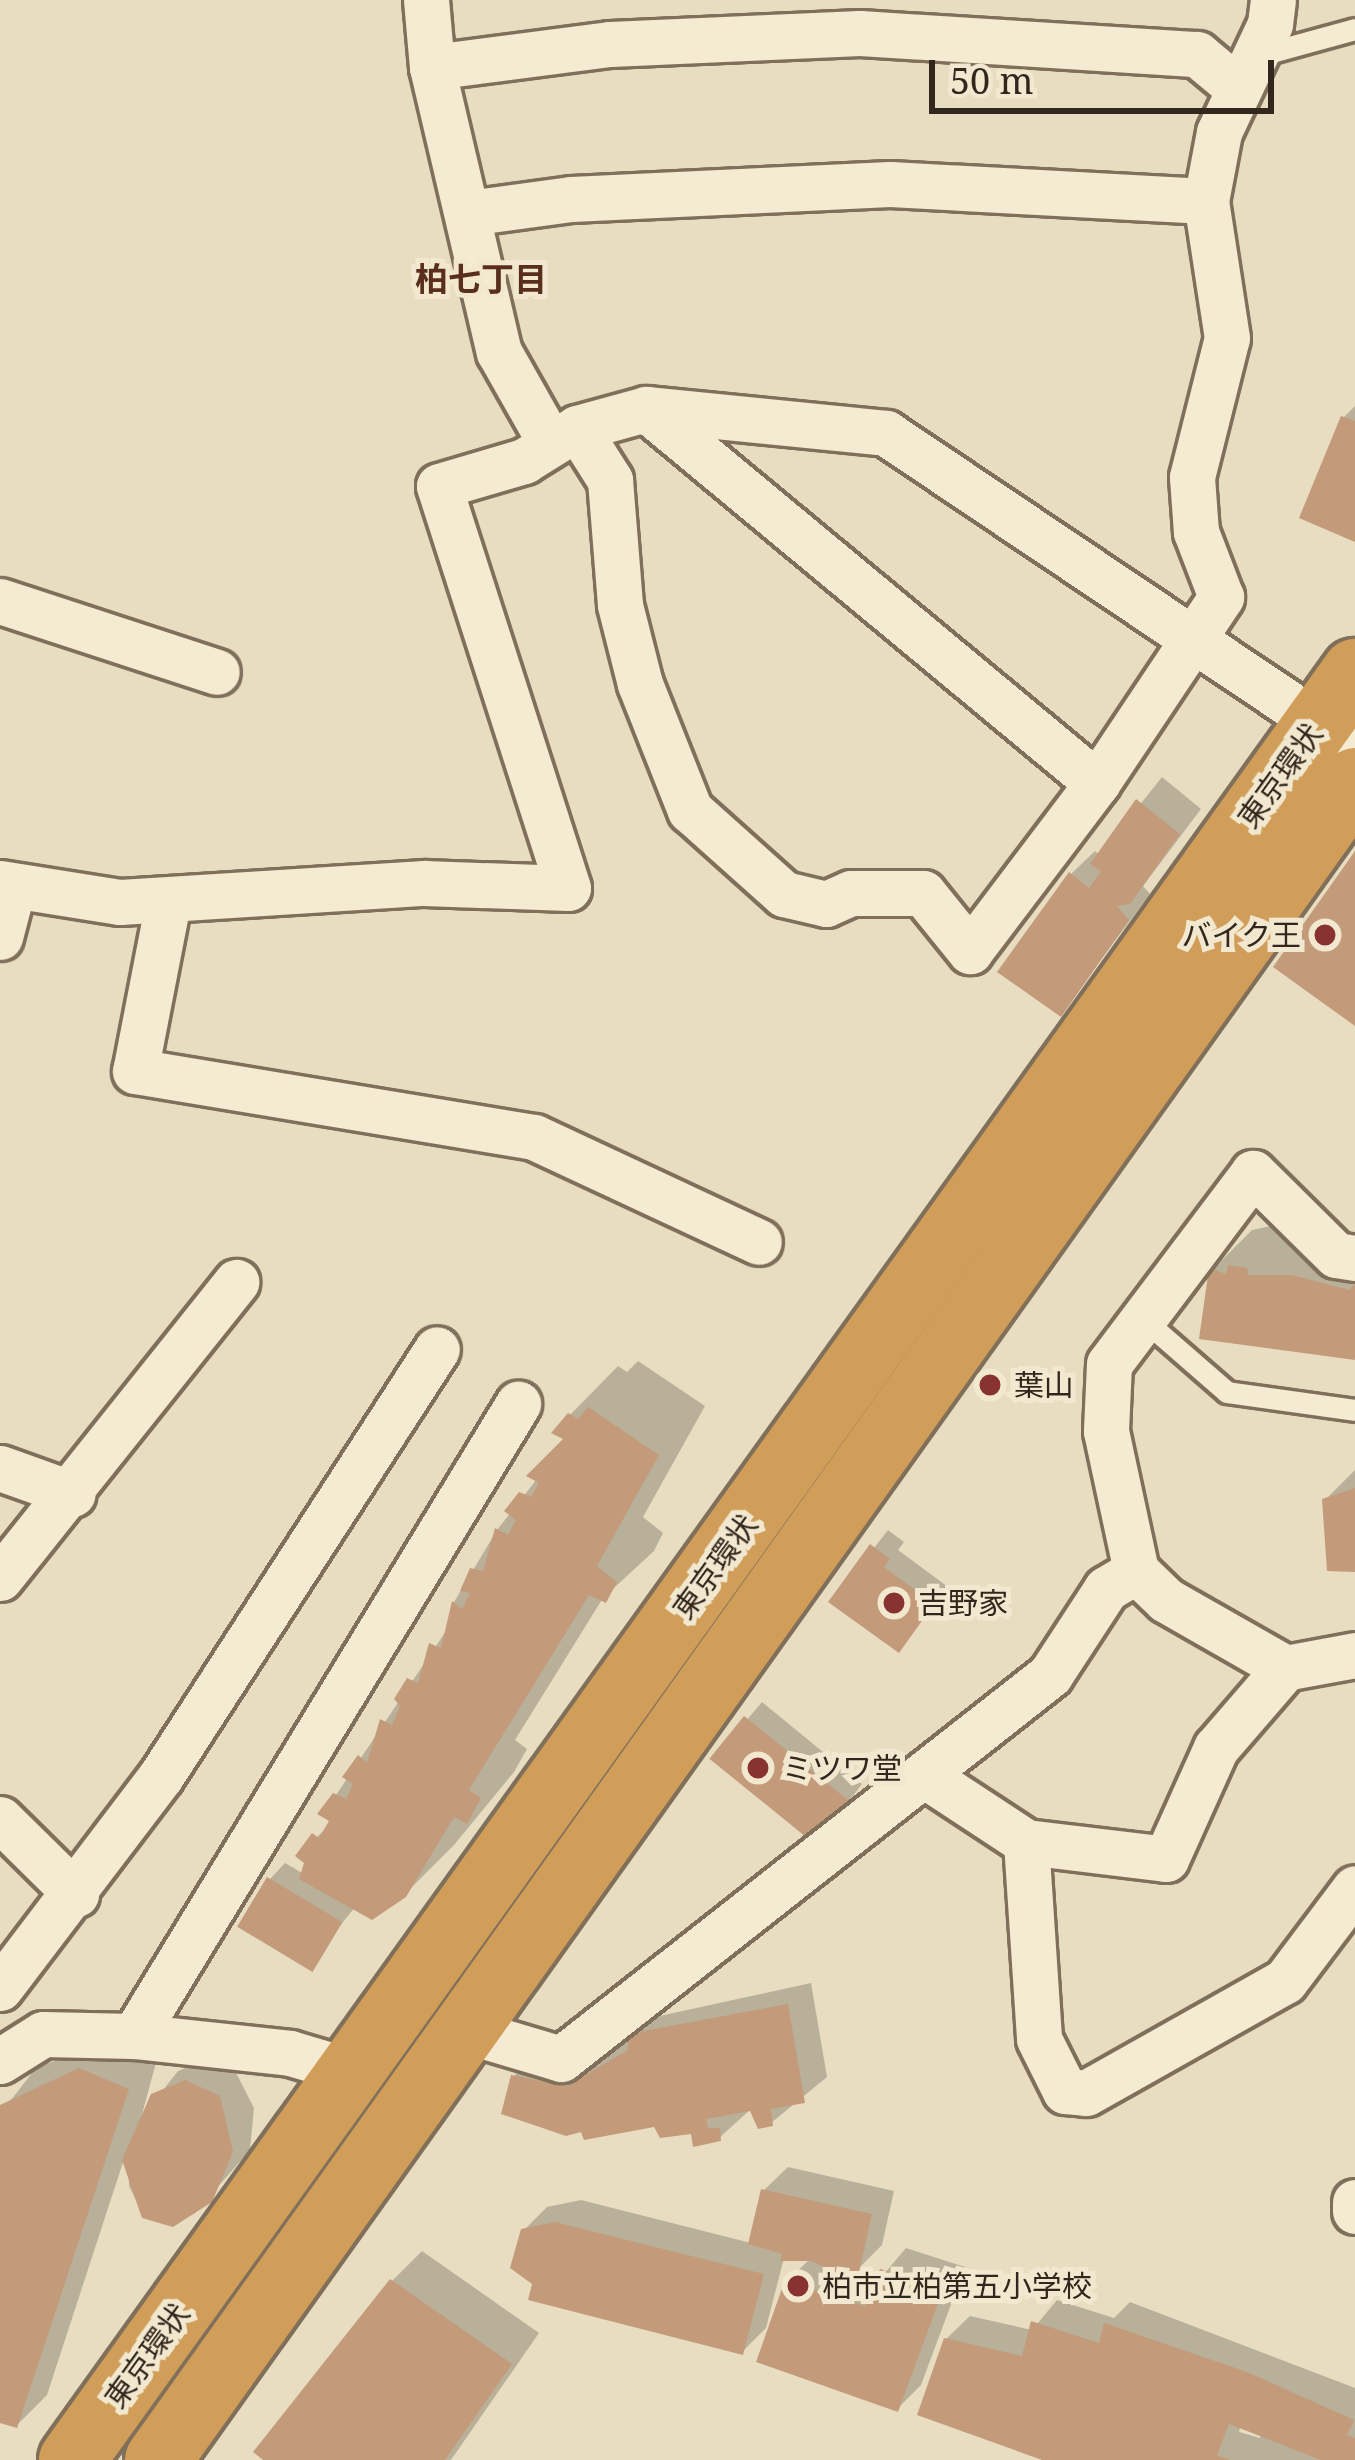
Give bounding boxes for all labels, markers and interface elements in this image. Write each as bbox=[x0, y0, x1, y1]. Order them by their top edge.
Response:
scale bar bbox=[935, 36, 1280, 110]
text: 50 m bbox=[950, 56, 1034, 105]
district label: 柏七丁目 bbox=[415, 259, 547, 299]
street label: 東京環状 bbox=[1230, 717, 1330, 835]
place label: バイク王 bbox=[1181, 917, 1301, 953]
marker: バイク王 bbox=[1312, 922, 1338, 948]
place label: 葉山 bbox=[1014, 1367, 1074, 1403]
marker: 葉山 bbox=[977, 1372, 1003, 1398]
street label: 東京環状 bbox=[665, 1508, 765, 1626]
place label: 吉野家 bbox=[918, 1585, 1008, 1621]
marker: 吉野家 bbox=[881, 1590, 907, 1616]
place label: ミツワ堂 bbox=[782, 1750, 902, 1786]
marker: ミツワ堂 bbox=[745, 1755, 771, 1781]
place label: 柏市立柏第五小学校 bbox=[822, 2268, 1092, 2304]
marker: 柏市立柏第五小学校 bbox=[785, 2273, 811, 2299]
street label: 東京環状 bbox=[97, 2297, 197, 2415]

